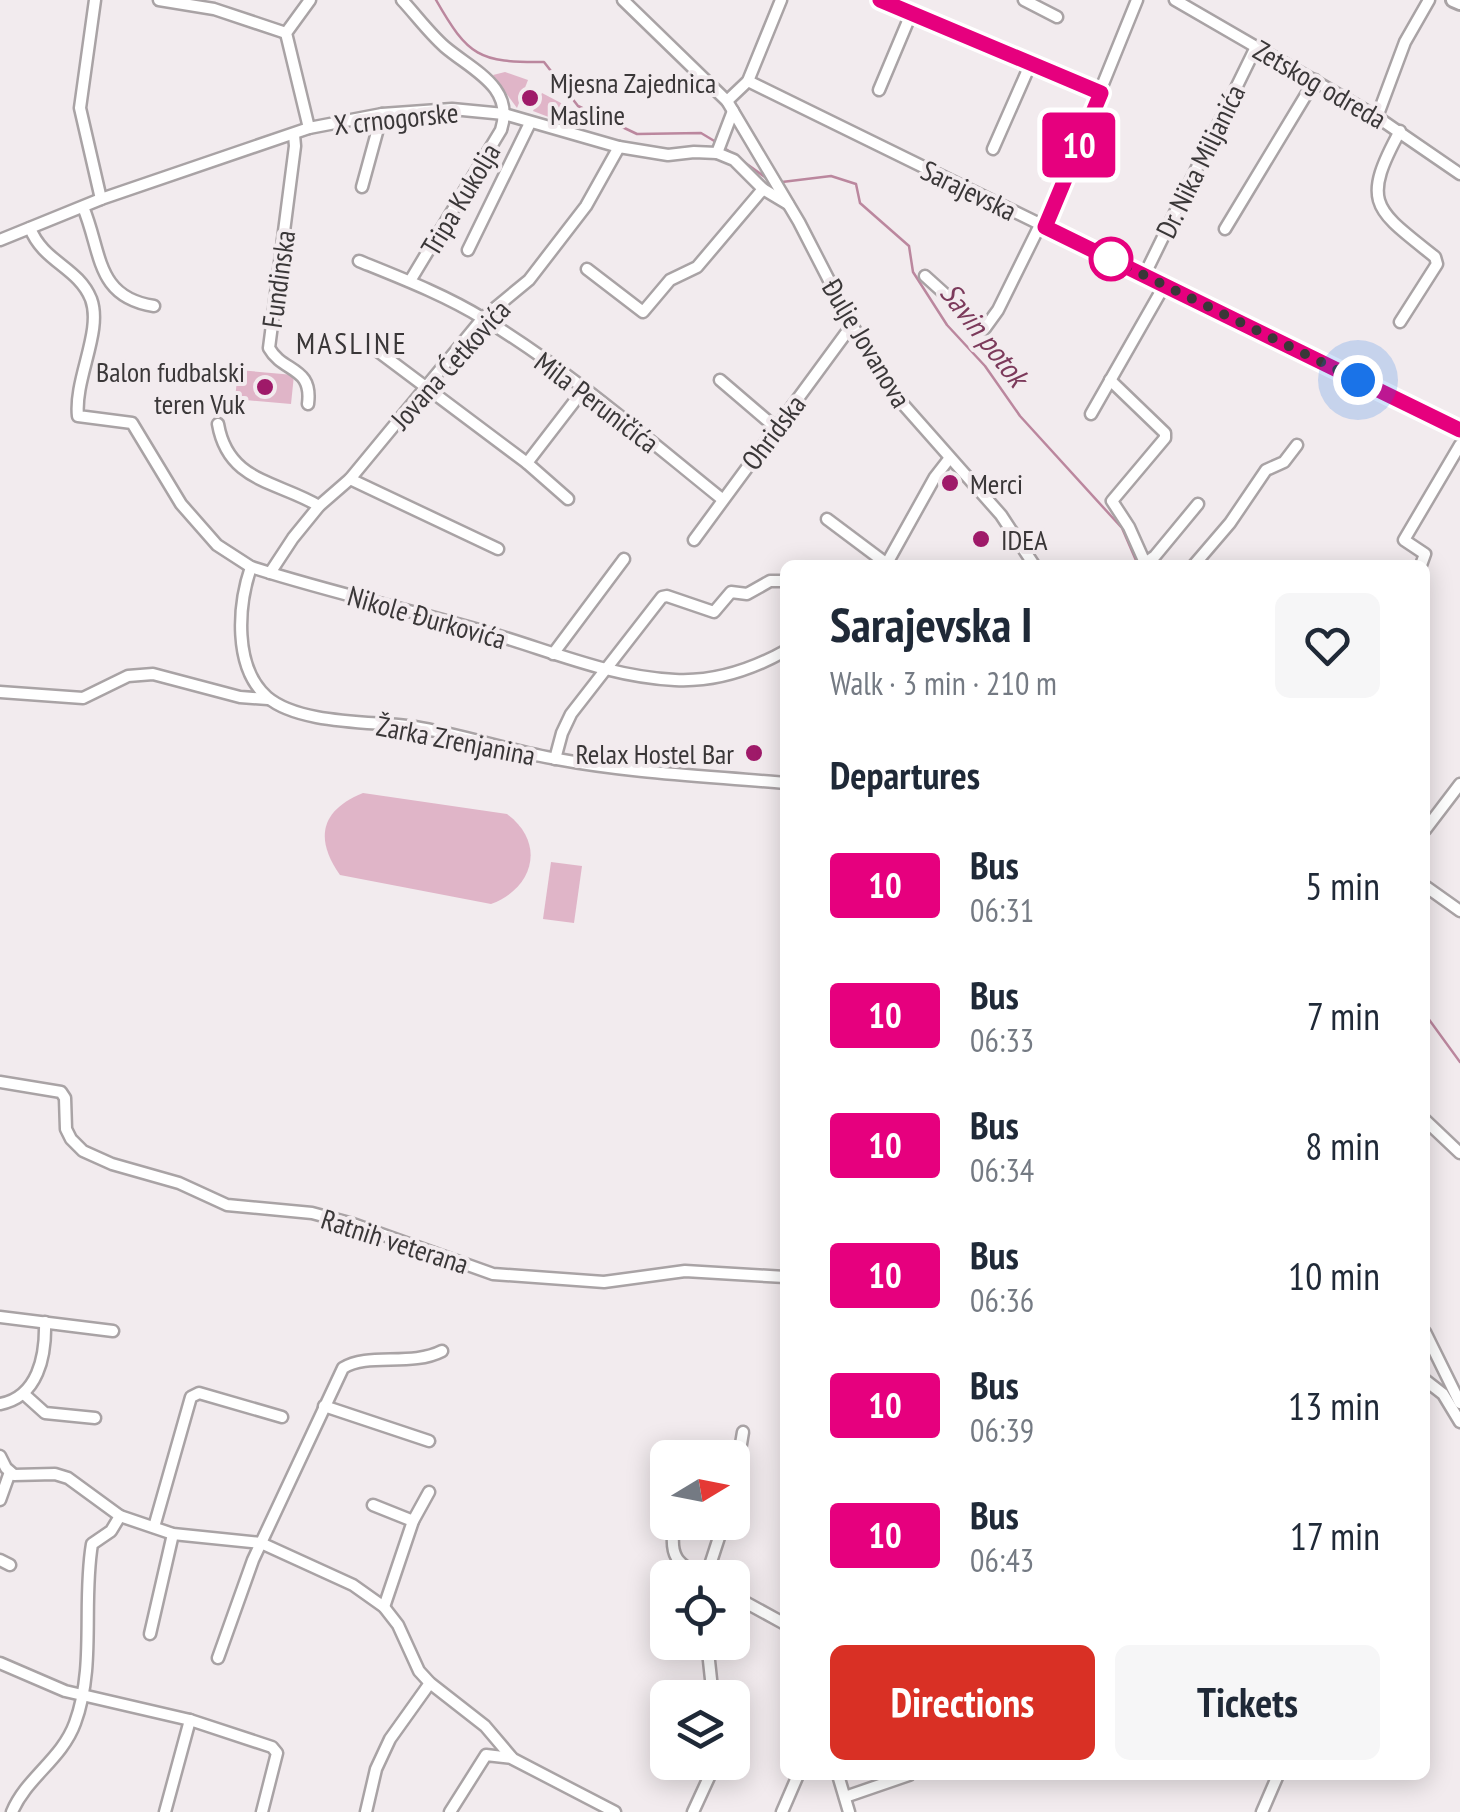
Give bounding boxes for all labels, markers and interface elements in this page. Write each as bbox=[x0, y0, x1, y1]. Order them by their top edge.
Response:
street label: Zetskog odreda bbox=[1247, 31, 1393, 137]
place label: Mjesna Zajednica Masline bbox=[550, 64, 716, 133]
street label: Dr. Nika Miljanića bbox=[1147, 78, 1253, 244]
marker: Mjesna Zajednica Masline bbox=[519, 87, 541, 109]
street label: X crnogorske bbox=[332, 93, 460, 143]
line badge: 10 bbox=[1034, 112, 1124, 178]
text: 10 bbox=[1062, 122, 1096, 168]
street label: Tripa Kukolja bbox=[412, 136, 508, 262]
street label: Sarajevska bbox=[915, 151, 1023, 229]
street label: Fundinska bbox=[253, 228, 303, 330]
unlabelled marker bbox=[1090, 238, 1132, 280]
street label: Đulje Jovanova bbox=[814, 271, 920, 414]
water label: Savin potok bbox=[932, 274, 1040, 396]
street label: Jovana Ćetkovića bbox=[381, 291, 518, 437]
district label: MASLINE bbox=[296, 323, 408, 362]
street label: Mila Peruničića bbox=[527, 343, 667, 461]
place label: Balon fudbalski teren Vuk bbox=[96, 353, 245, 422]
your location bbox=[1333, 355, 1383, 405]
marker: Balon fudbalski teren Vuk bbox=[254, 376, 276, 398]
street label: Ohridska bbox=[733, 387, 813, 477]
place label: Merci bbox=[970, 465, 1023, 502]
marker: Merci bbox=[939, 472, 961, 494]
place label: IDEA bbox=[1001, 521, 1048, 558]
marker: IDEA bbox=[970, 528, 992, 550]
street label: Nikole Đurkovića bbox=[344, 577, 510, 657]
text: Sarajevska I bbox=[830, 593, 1032, 655]
button: heart bbox=[1275, 593, 1380, 698]
text: Walk · 3 min · 210 m bbox=[830, 662, 1057, 704]
street label: Žarka Zrenjanina bbox=[374, 707, 538, 773]
place label: Relax Hostel Bar bbox=[575, 735, 734, 772]
marker: Relax Hostel Bar bbox=[743, 742, 765, 764]
text: Departures bbox=[830, 750, 980, 799]
text: Bus bbox=[970, 840, 1019, 889]
text: 5 min bbox=[1305, 861, 1380, 910]
text: 10 bbox=[868, 862, 902, 908]
text: 06:31 bbox=[970, 889, 1034, 931]
text: Bus bbox=[970, 970, 1019, 1019]
text: 7 min bbox=[1307, 991, 1380, 1040]
text: 10 bbox=[868, 992, 902, 1038]
text: 06:33 bbox=[970, 1019, 1034, 1061]
text: Bus bbox=[970, 1100, 1019, 1149]
text: 8 min bbox=[1305, 1121, 1380, 1170]
text: 10 bbox=[868, 1122, 902, 1168]
text: 06:34 bbox=[970, 1149, 1034, 1191]
street label: Ratnih veterana bbox=[317, 1200, 473, 1282]
text: Bus bbox=[970, 1230, 1019, 1279]
text: 10 min bbox=[1288, 1251, 1380, 1300]
text: 10 bbox=[868, 1252, 902, 1298]
text: 06:36 bbox=[970, 1279, 1034, 1321]
text: Bus bbox=[970, 1360, 1019, 1409]
text: 13 min bbox=[1288, 1381, 1380, 1430]
text: 10 bbox=[868, 1382, 902, 1428]
text: 06:39 bbox=[970, 1409, 1034, 1451]
north arrow bbox=[650, 1440, 750, 1540]
map controls bbox=[650, 1440, 750, 1780]
text: Bus bbox=[970, 1490, 1019, 1539]
text: 17 min bbox=[1290, 1511, 1380, 1560]
text: 10 bbox=[868, 1512, 902, 1558]
text: 06:43 bbox=[970, 1539, 1034, 1581]
button: locate bbox=[650, 1560, 750, 1660]
button: Directions bbox=[830, 1645, 1095, 1760]
button: Tickets bbox=[1115, 1645, 1380, 1760]
button: layers bbox=[650, 1680, 750, 1780]

